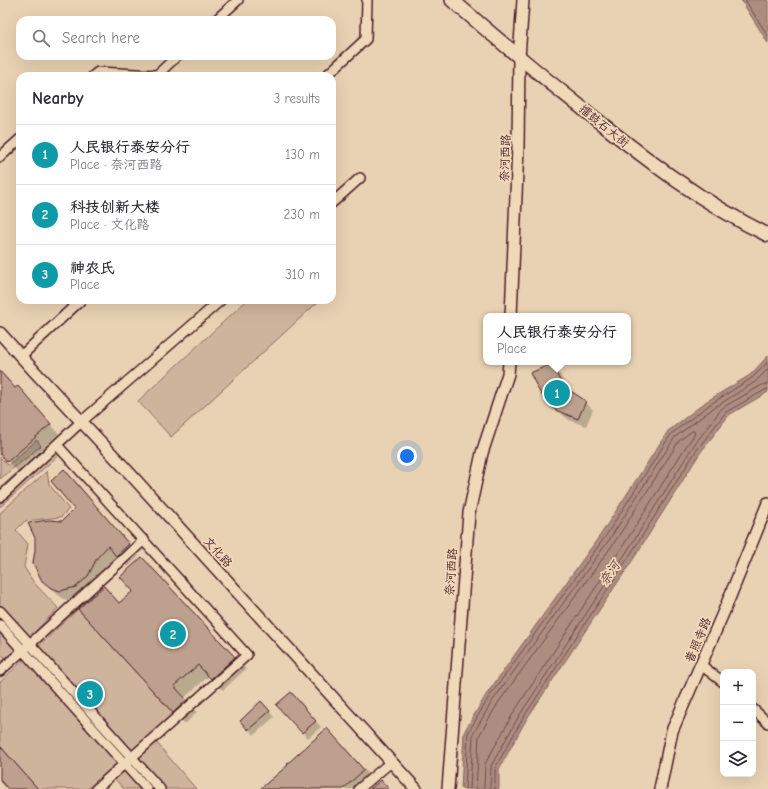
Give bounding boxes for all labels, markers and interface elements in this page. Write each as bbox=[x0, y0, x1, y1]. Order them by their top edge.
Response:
search box bbox=[16, 16, 336, 60]
icon: search bbox=[30, 27, 52, 49]
text: Search here bbox=[62, 29, 140, 47]
text: Nearby bbox=[32, 89, 83, 108]
text: 3 results bbox=[274, 91, 320, 106]
street label: 擂鼓石大街 bbox=[576, 102, 632, 150]
street label: 奈河西路 bbox=[497, 134, 513, 182]
text: 人民银行泰安分行 bbox=[70, 138, 190, 156]
text: 1 bbox=[42, 147, 48, 162]
text: 130 m bbox=[285, 147, 320, 162]
text: Place · 奈河西路 bbox=[70, 157, 163, 172]
text: 科技创新大楼 bbox=[70, 198, 160, 216]
text: 2 bbox=[42, 207, 48, 222]
text: 230 m bbox=[284, 207, 320, 222]
text: Place · 文化路 bbox=[70, 217, 150, 232]
text: 神农氏 bbox=[70, 259, 115, 277]
text: 3 bbox=[42, 267, 48, 282]
text: 310 m bbox=[285, 267, 320, 282]
text: Place bbox=[70, 277, 100, 292]
popup bbox=[483, 313, 631, 365]
text: 人民银行泰安分行 bbox=[497, 323, 617, 341]
text: Place bbox=[497, 341, 527, 356]
pin: 1 bbox=[544, 378, 570, 408]
your location bbox=[397, 446, 417, 466]
street label: 文化路 bbox=[201, 534, 235, 570]
street label: 奈河西路 bbox=[442, 548, 460, 596]
water label: 奈河 bbox=[596, 557, 624, 588]
street label: 普照寺路 bbox=[682, 615, 714, 665]
pin: 2 bbox=[160, 619, 186, 649]
map controls bbox=[720, 669, 756, 777]
button: + bbox=[720, 669, 756, 705]
pin: 3 bbox=[77, 679, 103, 709]
button: − bbox=[720, 705, 756, 741]
button: layers bbox=[720, 741, 756, 777]

